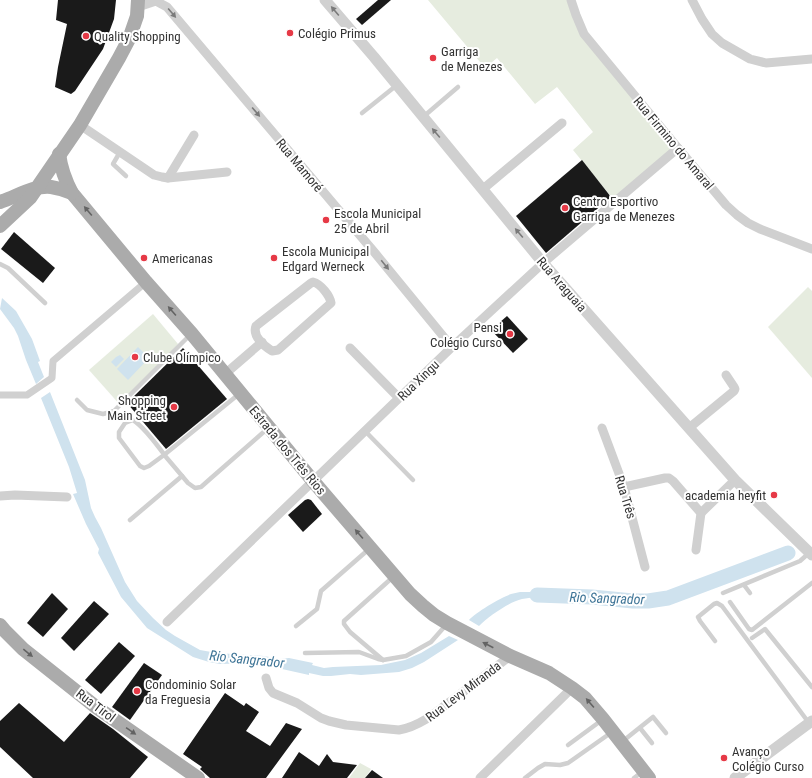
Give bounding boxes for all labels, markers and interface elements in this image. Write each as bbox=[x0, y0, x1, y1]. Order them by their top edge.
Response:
one-way arrow bbox=[330, 6, 339, 17]
one-way arrow bbox=[168, 7, 177, 18]
place label: Colégio Primus bbox=[298, 26, 376, 41]
marker: Colégio Primus bbox=[285, 28, 295, 38]
place label: Quality Shopping bbox=[94, 29, 181, 44]
marker: Quality Shopping bbox=[81, 31, 91, 41]
place label: Garriga de Menezes bbox=[441, 44, 503, 74]
marker: Garriga de Menezes bbox=[428, 53, 438, 63]
street label: Rua Firmino do Amaral bbox=[630, 94, 717, 193]
one-way arrow bbox=[251, 107, 260, 117]
one-way arrow bbox=[431, 128, 440, 138]
street label: Rua Mamoré bbox=[273, 136, 326, 195]
place label: Centro Esportivo Garriga de Menezes bbox=[573, 194, 675, 224]
marker: Centro Esportivo Garriga de Menezes bbox=[560, 203, 570, 213]
one-way arrow bbox=[83, 206, 92, 217]
place label: Escola Municipal 25 de Abril bbox=[334, 206, 421, 236]
marker: Escola Municipal 25 de Abril bbox=[321, 215, 331, 225]
one-way arrow bbox=[514, 228, 523, 238]
place label: Escola Municipal Edgard Werneck bbox=[282, 244, 369, 274]
place label: Americanas bbox=[152, 251, 213, 266]
marker: Americanas bbox=[139, 253, 149, 263]
marker: Escola Municipal Edgard Werneck bbox=[269, 253, 279, 263]
street label: Rua Araguaia bbox=[534, 254, 590, 315]
one-way arrow bbox=[381, 259, 389, 270]
one-way arrow bbox=[167, 305, 176, 316]
place label: Pensi Colégio Curso bbox=[430, 320, 502, 350]
marker: Pensi Colégio Curso bbox=[505, 329, 515, 339]
place label: Clube Olímpico bbox=[143, 350, 221, 365]
marker: Clube Olímpico bbox=[130, 352, 140, 362]
street label: Rua Xingu bbox=[395, 357, 442, 404]
place label: Shopping Main Street bbox=[107, 393, 166, 423]
marker: Shopping Main Street bbox=[169, 402, 179, 412]
street label: Estrada dos Três Rios bbox=[246, 403, 329, 498]
street label: Rua Três bbox=[612, 474, 639, 521]
place label: academia heyfit bbox=[685, 488, 766, 503]
marker: academia heyfit bbox=[769, 490, 779, 500]
one-way arrow bbox=[355, 529, 364, 540]
water label: Rio Sangrador bbox=[569, 589, 646, 607]
one-way arrow bbox=[482, 642, 493, 648]
water label: Rio Sangrador bbox=[209, 647, 286, 671]
one-way arrow bbox=[22, 648, 33, 657]
street label: Rua Levy Miranda bbox=[423, 658, 504, 725]
place label: Condominio Solar da Freguesia bbox=[145, 677, 236, 707]
street label: Rua Tirol bbox=[73, 686, 118, 725]
marker: Condominio Solar da Freguesia bbox=[132, 686, 142, 696]
one-way arrow bbox=[586, 699, 595, 708]
one-way arrow bbox=[126, 727, 136, 735]
place label: Avanço Colégio Curso bbox=[732, 744, 804, 774]
marker: Avanço Colégio Curso bbox=[719, 753, 729, 763]

